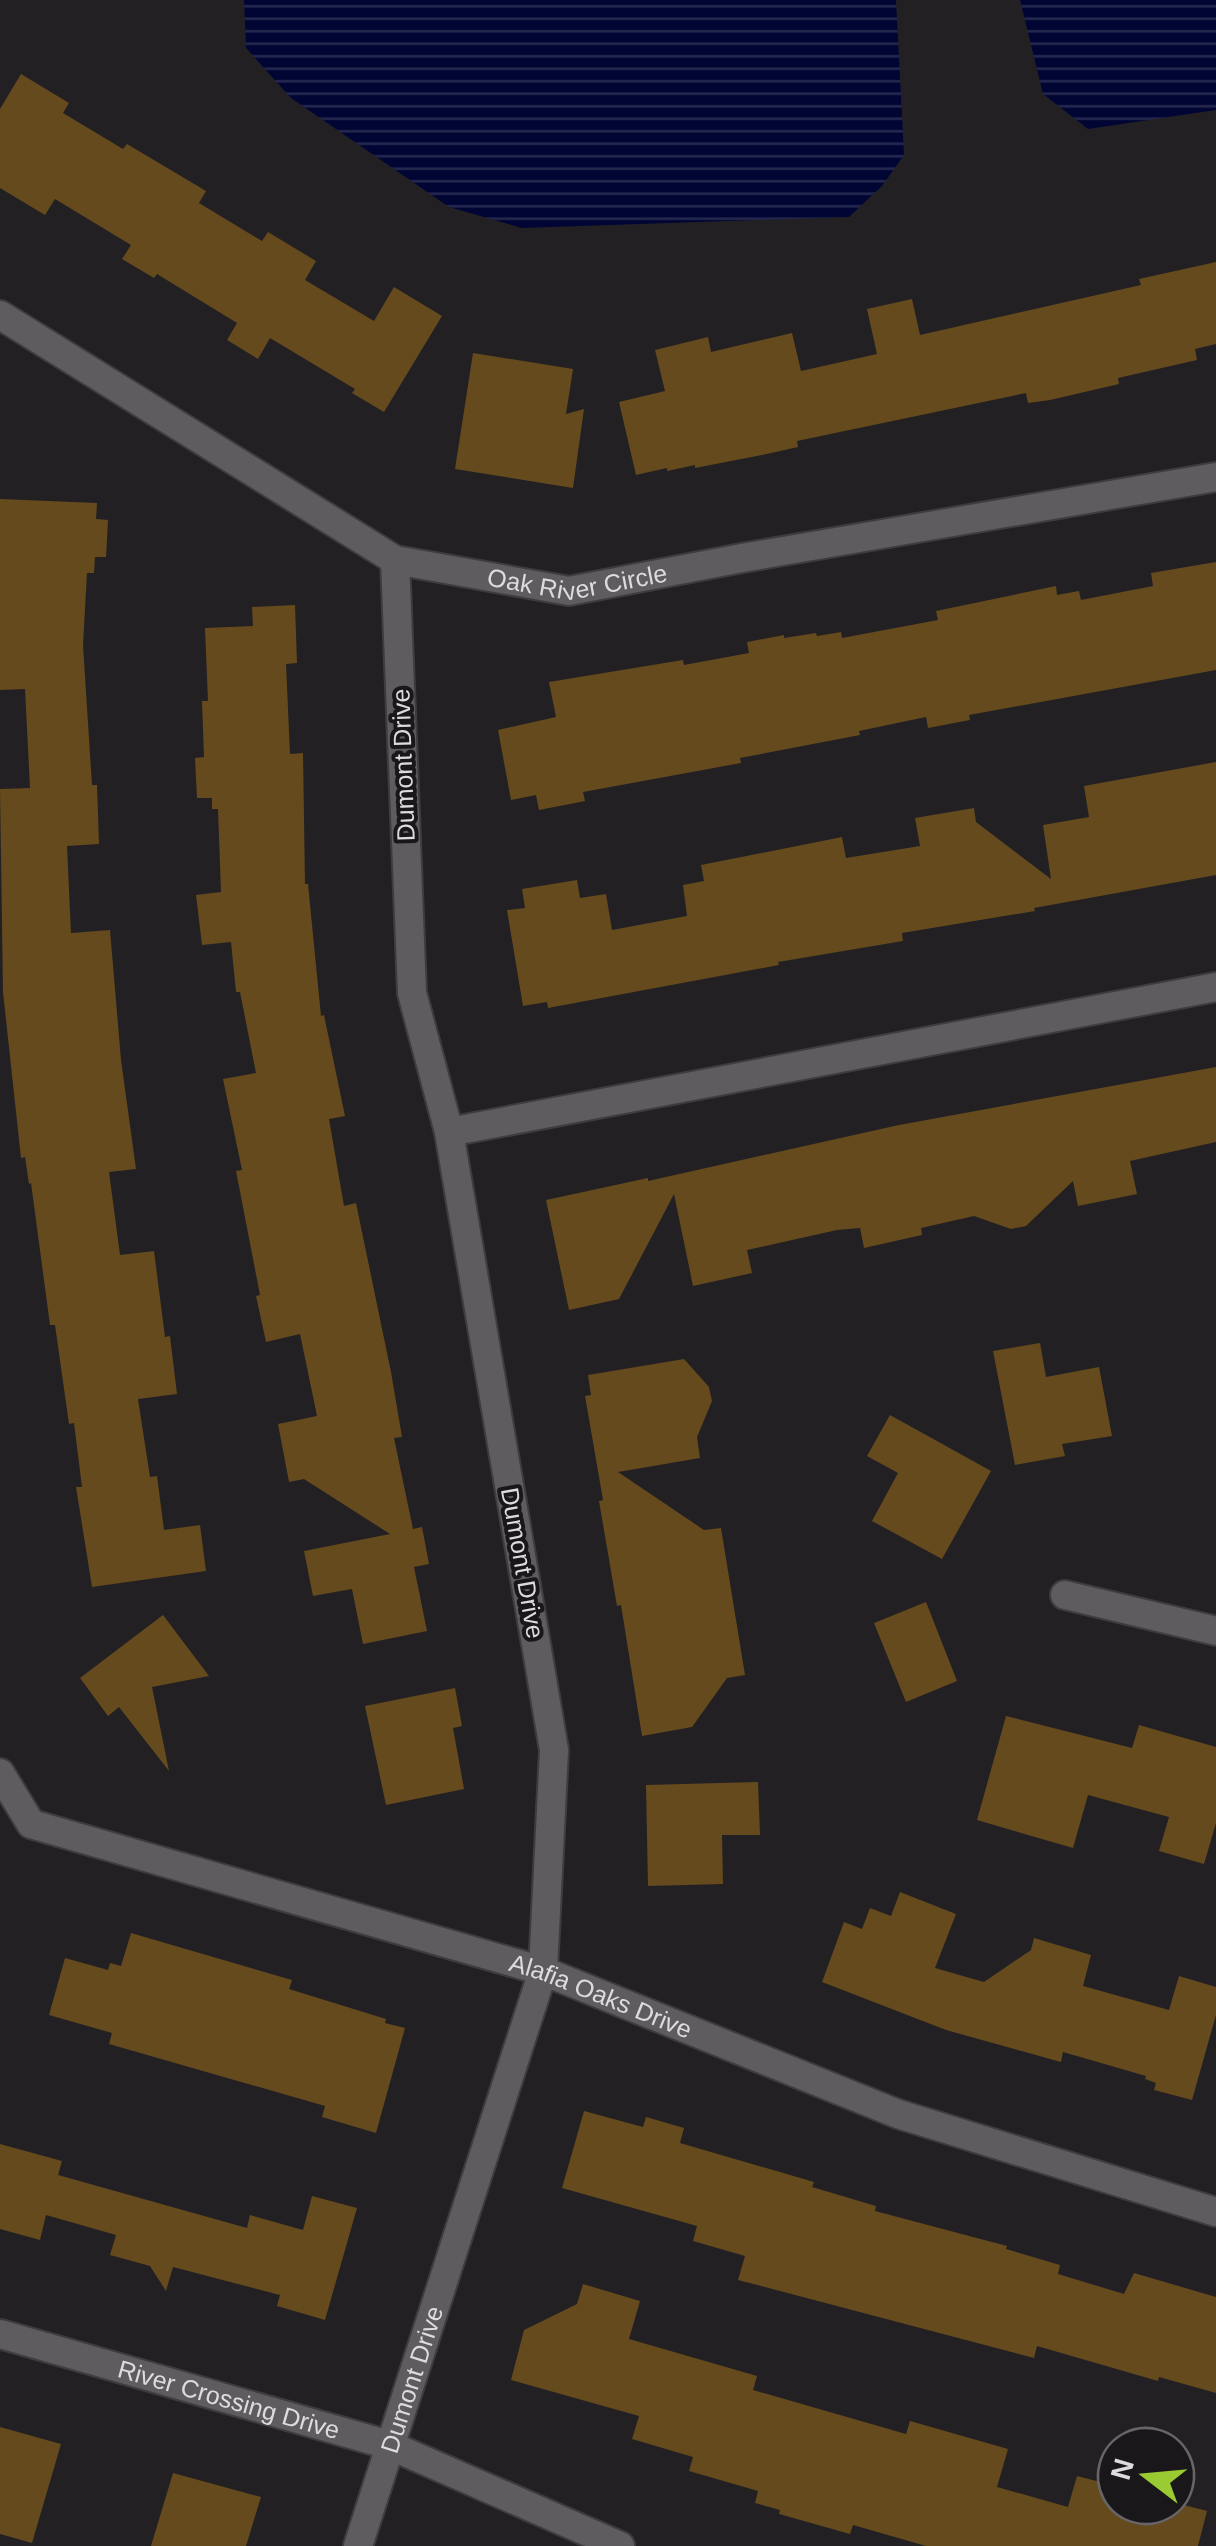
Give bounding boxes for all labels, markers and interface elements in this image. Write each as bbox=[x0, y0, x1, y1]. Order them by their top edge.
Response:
street label: Oak River Circle bbox=[485, 559, 669, 606]
street label: Dumont Drive bbox=[386, 688, 420, 842]
street label: Dumont Drive bbox=[496, 1485, 550, 1641]
street label: Alafia Oaks Drive bbox=[506, 1948, 696, 2043]
street label: Dumont Drive bbox=[375, 2302, 448, 2456]
street label: River Crossing Drive bbox=[115, 2354, 343, 2444]
north arrow bbox=[1096, 2426, 1196, 2526]
text: N bbox=[1105, 2455, 1140, 2483]

